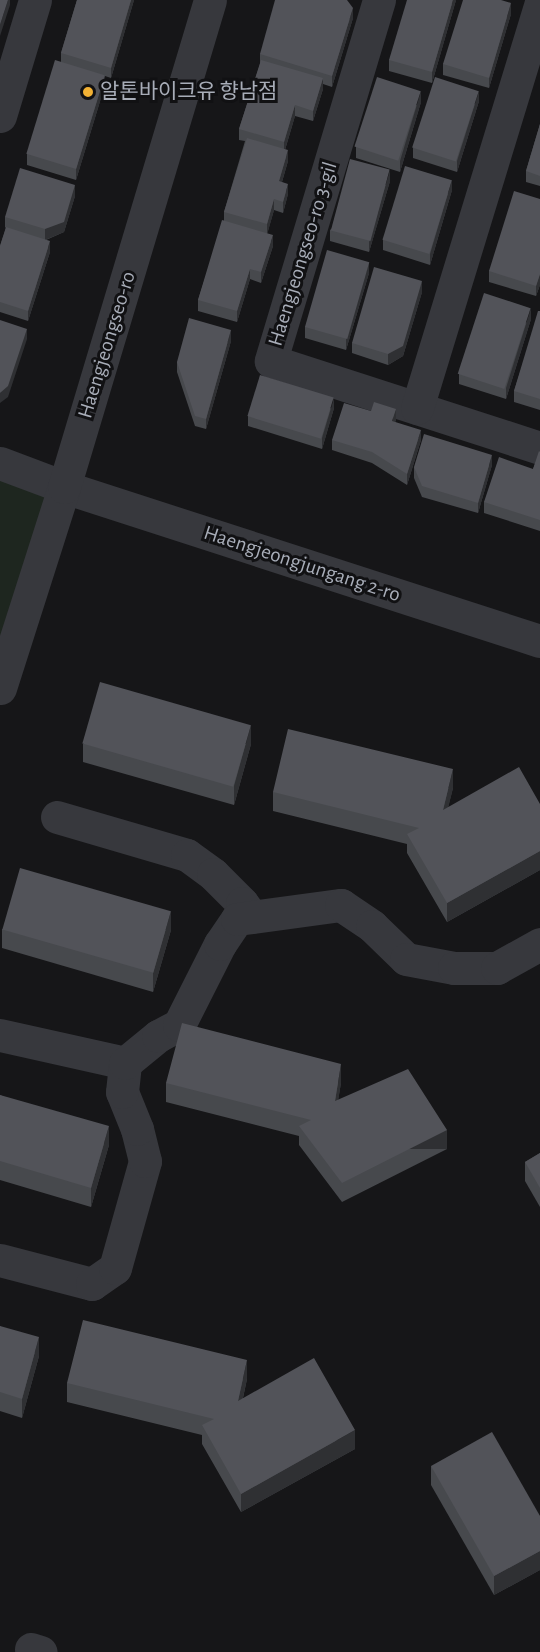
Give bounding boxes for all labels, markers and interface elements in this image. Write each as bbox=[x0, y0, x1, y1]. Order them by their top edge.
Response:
place label: 알톤바이크유 향남점 bbox=[100, 79, 277, 105]
marker: 알톤바이크유 향남점 bbox=[81, 85, 95, 99]
street label: Haengjeongseo-ro 3-gil bbox=[263, 159, 343, 349]
street label: Haengjeongseo-ro bbox=[73, 268, 141, 422]
street label: Haengjeongjungang 2-ro bbox=[200, 520, 404, 608]

